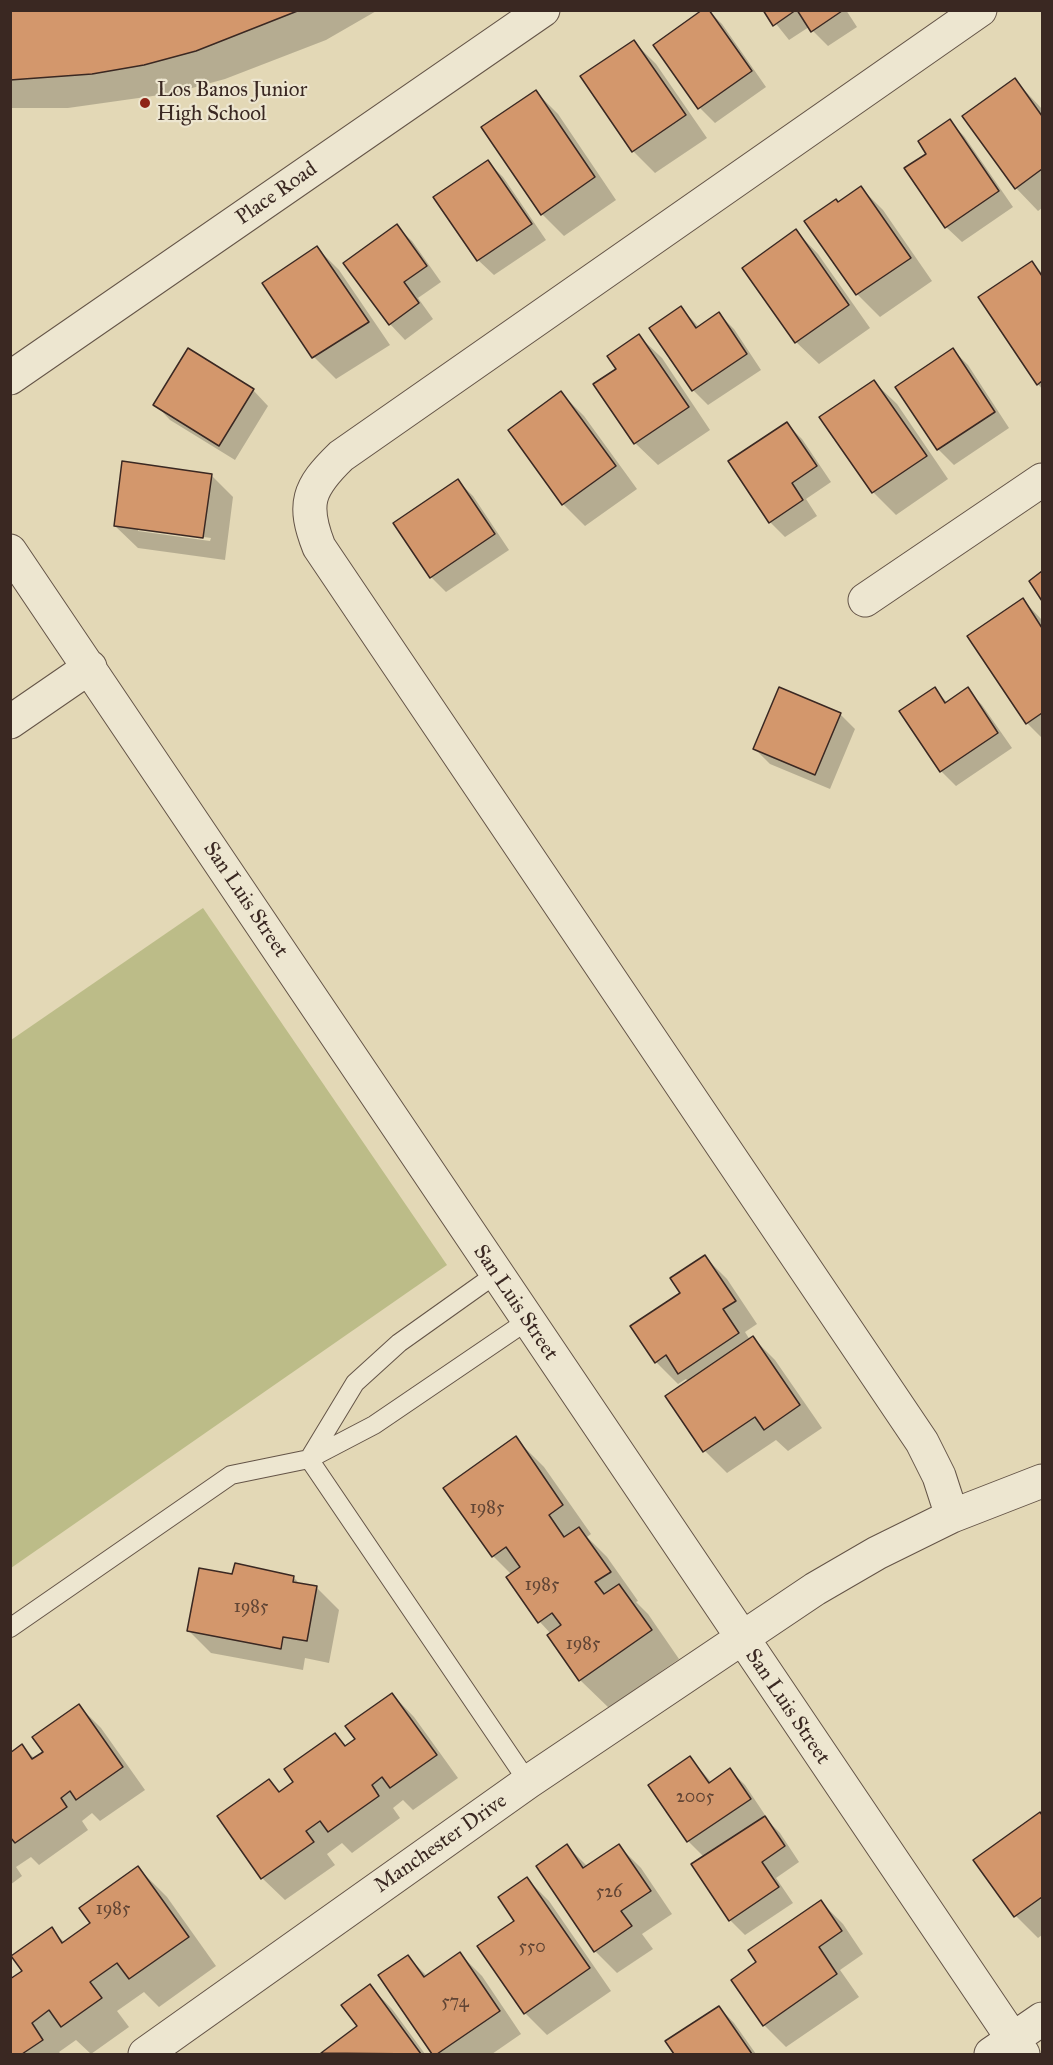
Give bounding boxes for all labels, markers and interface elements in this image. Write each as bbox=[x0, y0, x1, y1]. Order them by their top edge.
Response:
place label: Los Banos Junior High School bbox=[157, 78, 307, 128]
marker: Los Banos Junior High School bbox=[138, 96, 152, 110]
street label: Place Road bbox=[232, 157, 322, 231]
street label: San Luis Street bbox=[197, 838, 293, 962]
street label: San Luis Street bbox=[467, 1241, 563, 1365]
house number: 1985 bbox=[470, 1498, 504, 1520]
house number: 1985 bbox=[525, 1575, 559, 1597]
house number: 1985 bbox=[234, 1597, 268, 1619]
house number: 1985 bbox=[566, 1634, 600, 1656]
street label: San Luis Street bbox=[739, 1645, 835, 1769]
house number: 2005 bbox=[676, 1787, 714, 1809]
street label: Manchester Drive bbox=[370, 1789, 512, 1899]
house number: 526 bbox=[596, 1882, 622, 1904]
house number: 1985 bbox=[96, 1899, 130, 1921]
house number: 550 bbox=[518, 1937, 546, 1959]
house number: 574 bbox=[441, 1992, 469, 2014]

